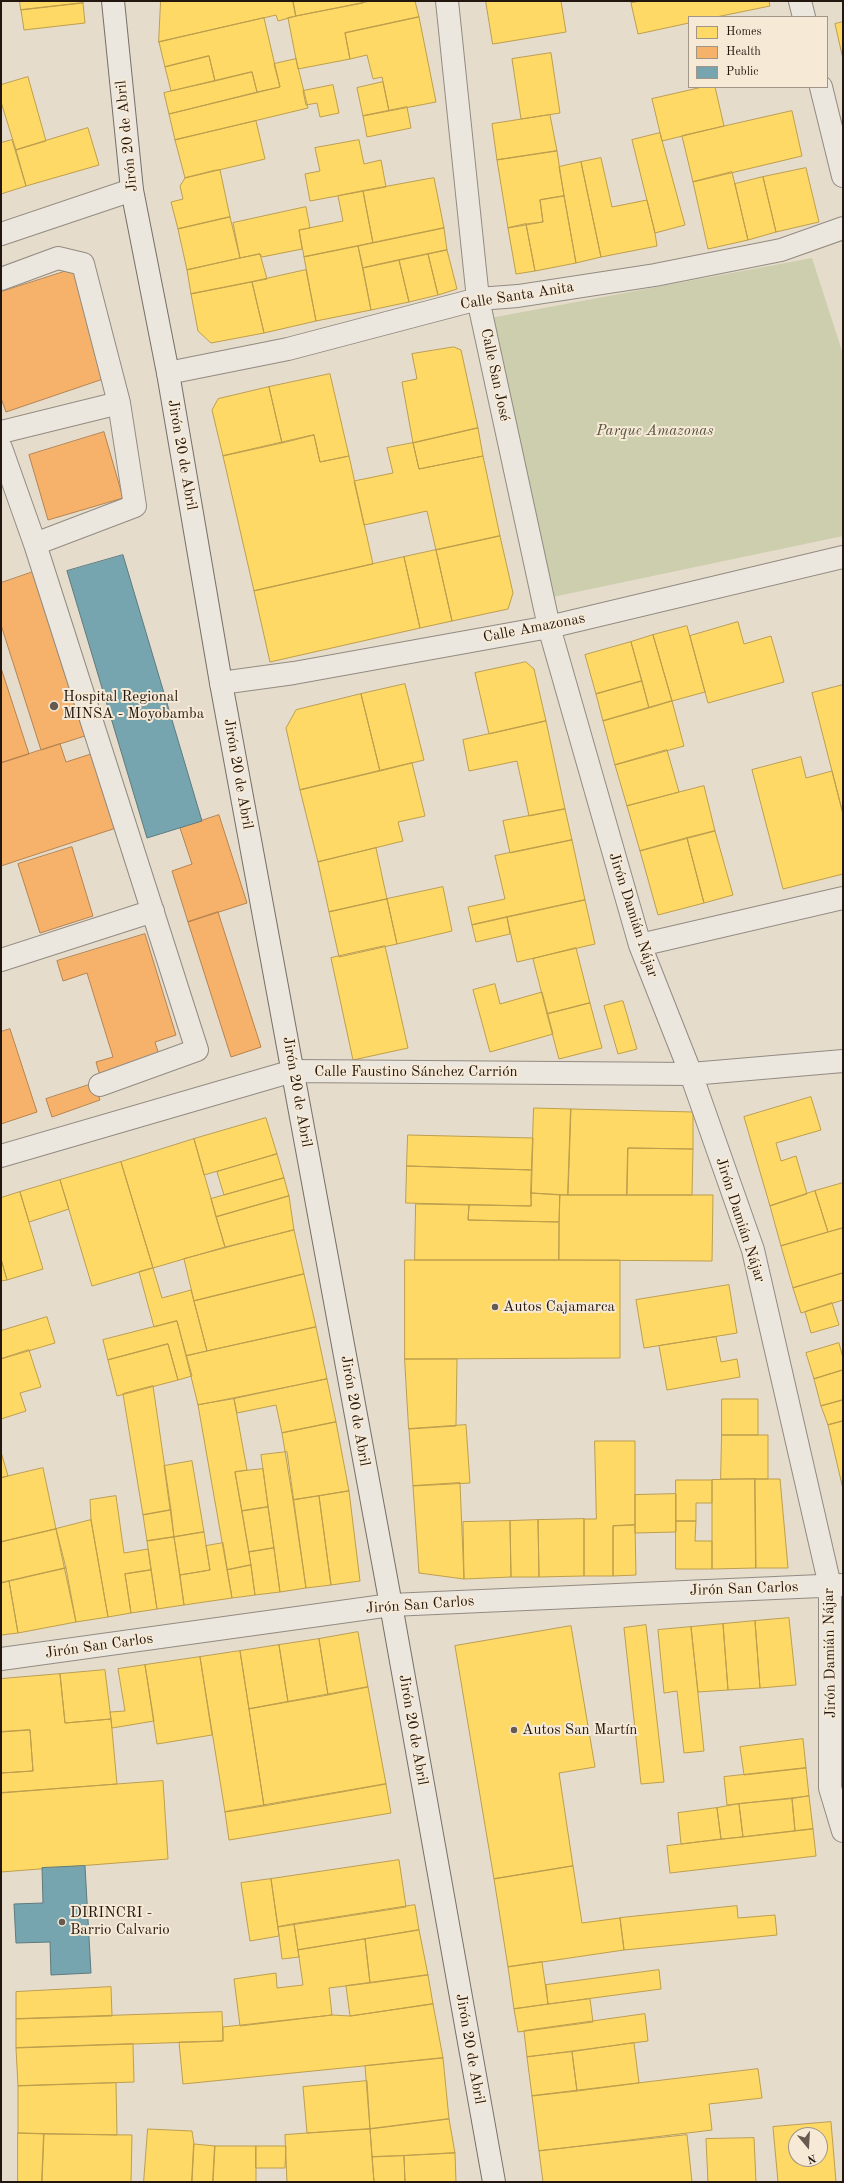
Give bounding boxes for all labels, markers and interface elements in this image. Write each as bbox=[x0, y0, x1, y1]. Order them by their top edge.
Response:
legend bbox=[688, 16, 828, 88]
text: Homes bbox=[726, 26, 762, 38]
text: Health bbox=[726, 46, 761, 58]
text: Public bbox=[726, 66, 758, 78]
street label: Jirón 20 de Abril bbox=[112, 79, 142, 193]
street label: Calle Santa Anita bbox=[459, 278, 575, 314]
street label: Calle San José bbox=[476, 327, 514, 423]
street label: Jirón 20 de Abril bbox=[163, 398, 201, 512]
park label: Parque Amazonas bbox=[596, 422, 714, 440]
street label: Calle Amazonas bbox=[481, 609, 587, 647]
place label: Hospital Regional MINSA - Moyobamba bbox=[63, 688, 204, 723]
marker: Hospital Regional MINSA - Moyobamba bbox=[48, 700, 60, 712]
street label: Jirón 20 de Abril bbox=[219, 717, 257, 831]
street label: Jirón Damián Nájar bbox=[604, 850, 662, 980]
street label: Jirón 20 de Abril bbox=[278, 1035, 316, 1149]
street label: Calle Faustino Sánchez Carrión bbox=[314, 1063, 518, 1081]
street label: Jirón Damián Nájar bbox=[711, 1155, 769, 1285]
place label: Autos Cajamarca bbox=[503, 1298, 615, 1316]
marker: Autos Cajamarca bbox=[490, 1302, 500, 1312]
street label: Jirón 20 de Abril bbox=[336, 1354, 374, 1468]
street label: Jirón San Carlos bbox=[689, 1578, 799, 1600]
street label: Jirón Damián Nájar bbox=[820, 1588, 840, 1718]
street label: Jirón San Carlos bbox=[365, 1592, 475, 1618]
street label: Jirón San Carlos bbox=[44, 1630, 154, 1662]
street label: Jirón 20 de Abril bbox=[394, 1673, 432, 1787]
place label: Autos San Martín bbox=[522, 1721, 637, 1739]
marker: Autos San Martín bbox=[509, 1725, 519, 1735]
place label: DIRINCRI - Barrio Calvario bbox=[70, 1904, 170, 1939]
marker: DIRINCRI - Barrio Calvario bbox=[57, 1917, 67, 1927]
street label: Jirón 20 de Abril bbox=[451, 1992, 489, 2106]
north arrow bbox=[788, 2127, 828, 2167]
text: N bbox=[806, 2151, 817, 2164]

